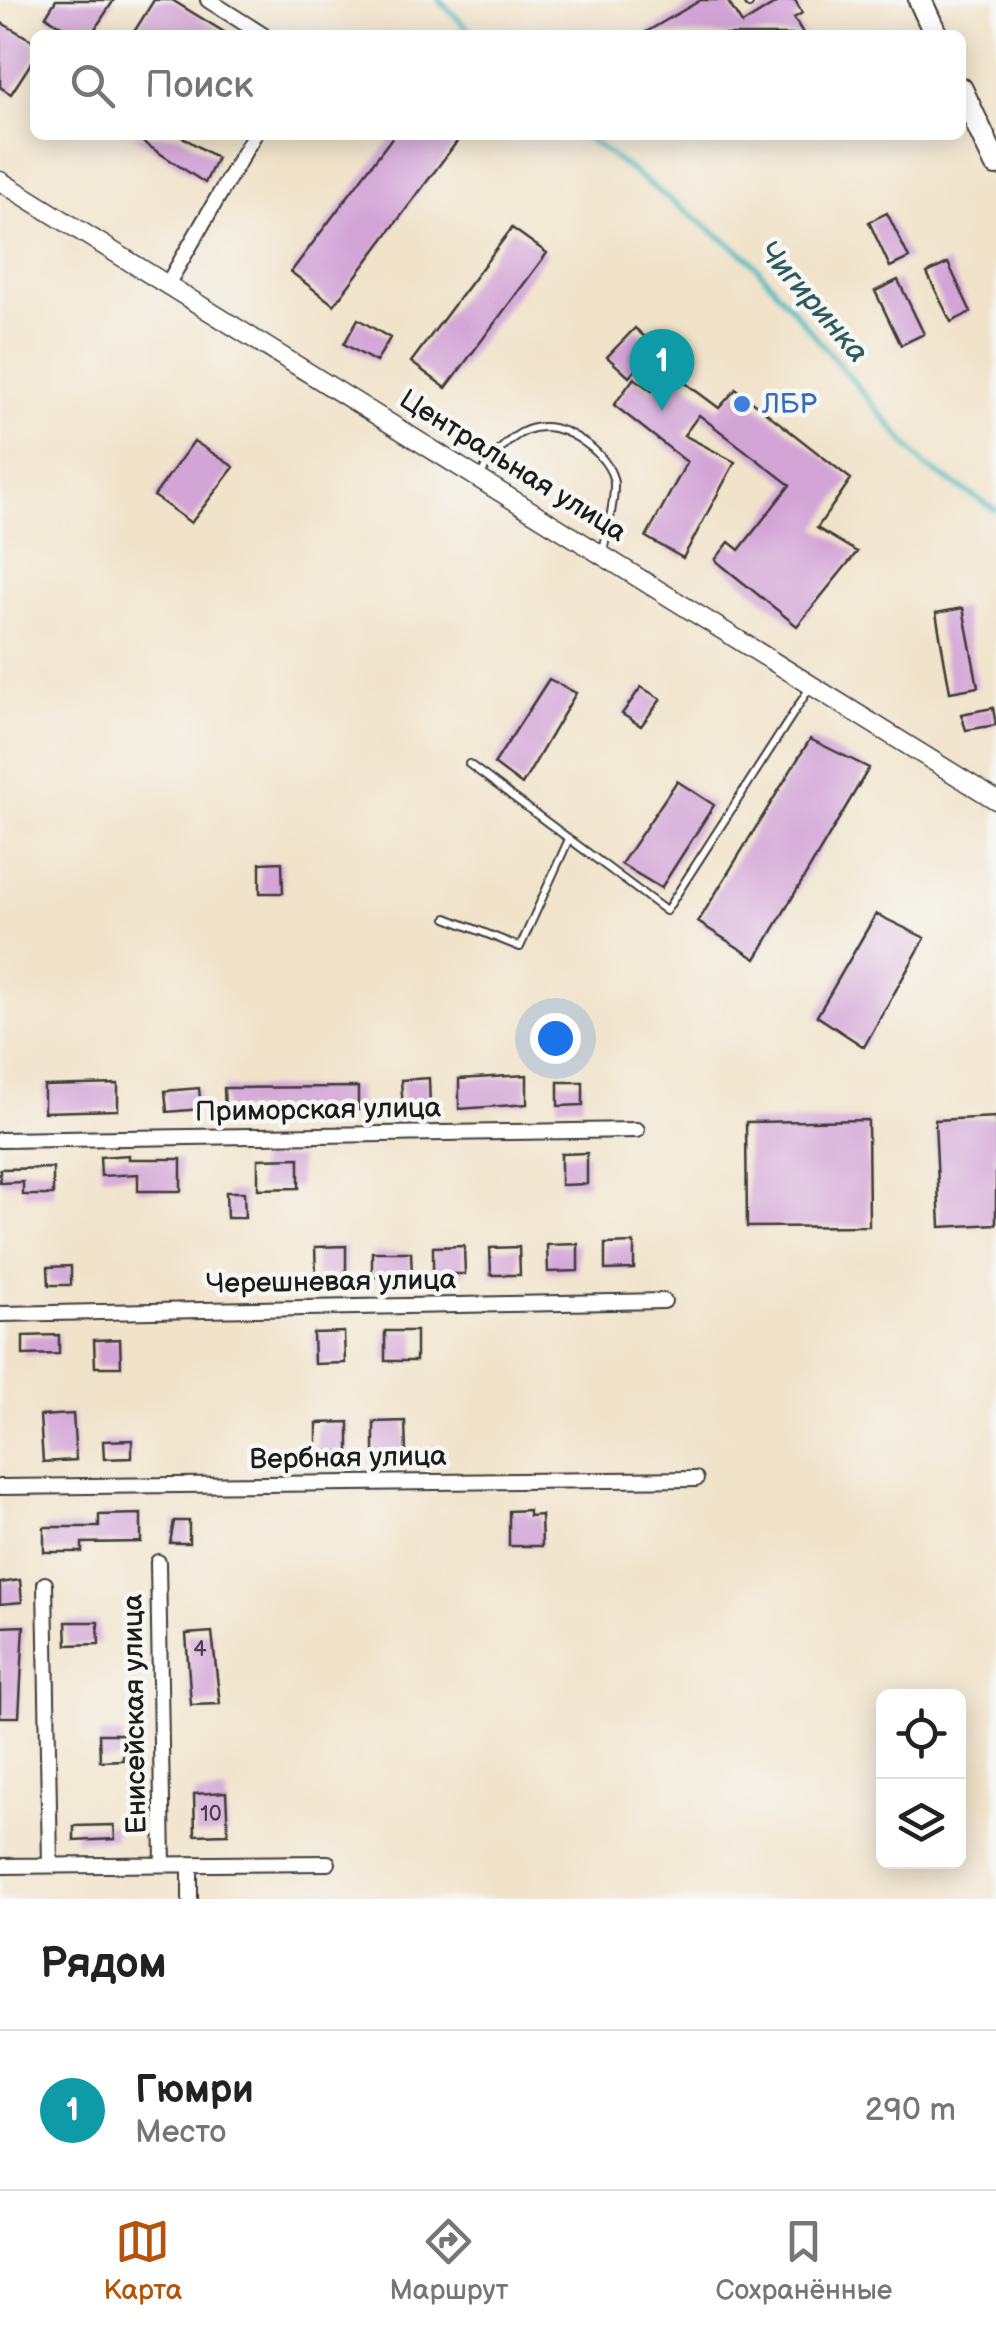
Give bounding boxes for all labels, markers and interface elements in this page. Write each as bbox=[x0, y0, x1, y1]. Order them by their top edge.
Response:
search box bbox=[30, 30, 966, 140]
icon: search bbox=[65, 58, 120, 113]
text: Поиск bbox=[145, 63, 253, 108]
water label: Чигиринка bbox=[750, 234, 876, 370]
pin: 1 bbox=[630, 328, 694, 411]
street label: Центральная улица bbox=[394, 383, 633, 549]
place label: ЛБР bbox=[761, 388, 817, 421]
marker: ЛБР bbox=[731, 393, 753, 415]
your location bbox=[530, 1013, 581, 1064]
street label: Приморская улица bbox=[194, 1091, 442, 1129]
street label: Черешневая улица bbox=[206, 1263, 457, 1301]
street label: Вербная улица bbox=[249, 1440, 447, 1476]
street label: Енисейская улица bbox=[116, 1593, 154, 1834]
house number: 4 bbox=[193, 1636, 207, 1663]
map controls bbox=[876, 1689, 966, 1869]
button: locate bbox=[876, 1689, 966, 1779]
button: layers bbox=[876, 1779, 966, 1869]
house number: 10 bbox=[200, 1801, 222, 1828]
text: Рядом bbox=[40, 1939, 167, 1990]
text: Гюмри bbox=[135, 2068, 254, 2113]
text: 1 bbox=[66, 2091, 79, 2130]
text: 290 m bbox=[865, 2091, 956, 2130]
text: Место bbox=[135, 2113, 226, 2152]
tab: Карта bbox=[104, 2214, 182, 2307]
tab: Маршрут bbox=[389, 2214, 508, 2307]
tab: Сохранённые bbox=[716, 2214, 892, 2307]

